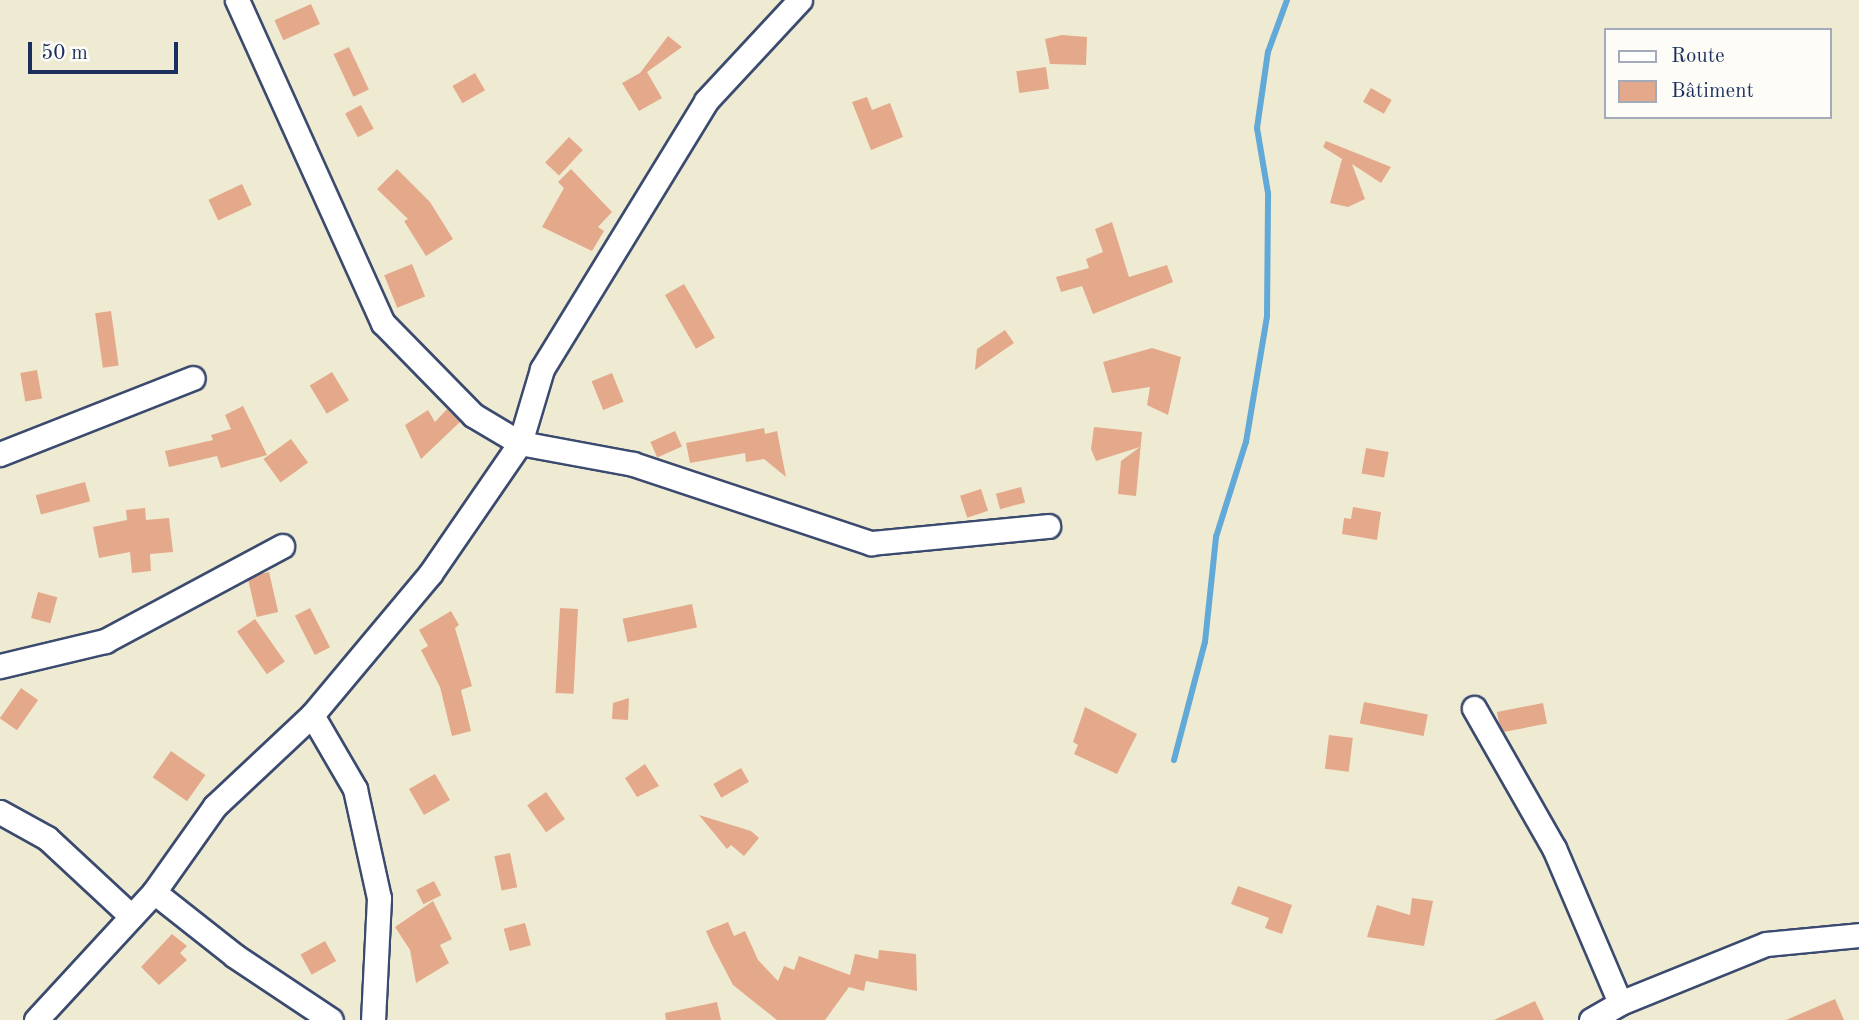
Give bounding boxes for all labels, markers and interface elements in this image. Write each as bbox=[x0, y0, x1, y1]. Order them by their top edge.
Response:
scale bar bbox=[32, 28, 182, 72]
legend bbox=[1604, 28, 1831, 119]
text: 50 m bbox=[41, 43, 88, 64]
text: Route bbox=[1671, 46, 1725, 67]
text: Bâtiment bbox=[1671, 81, 1754, 102]

